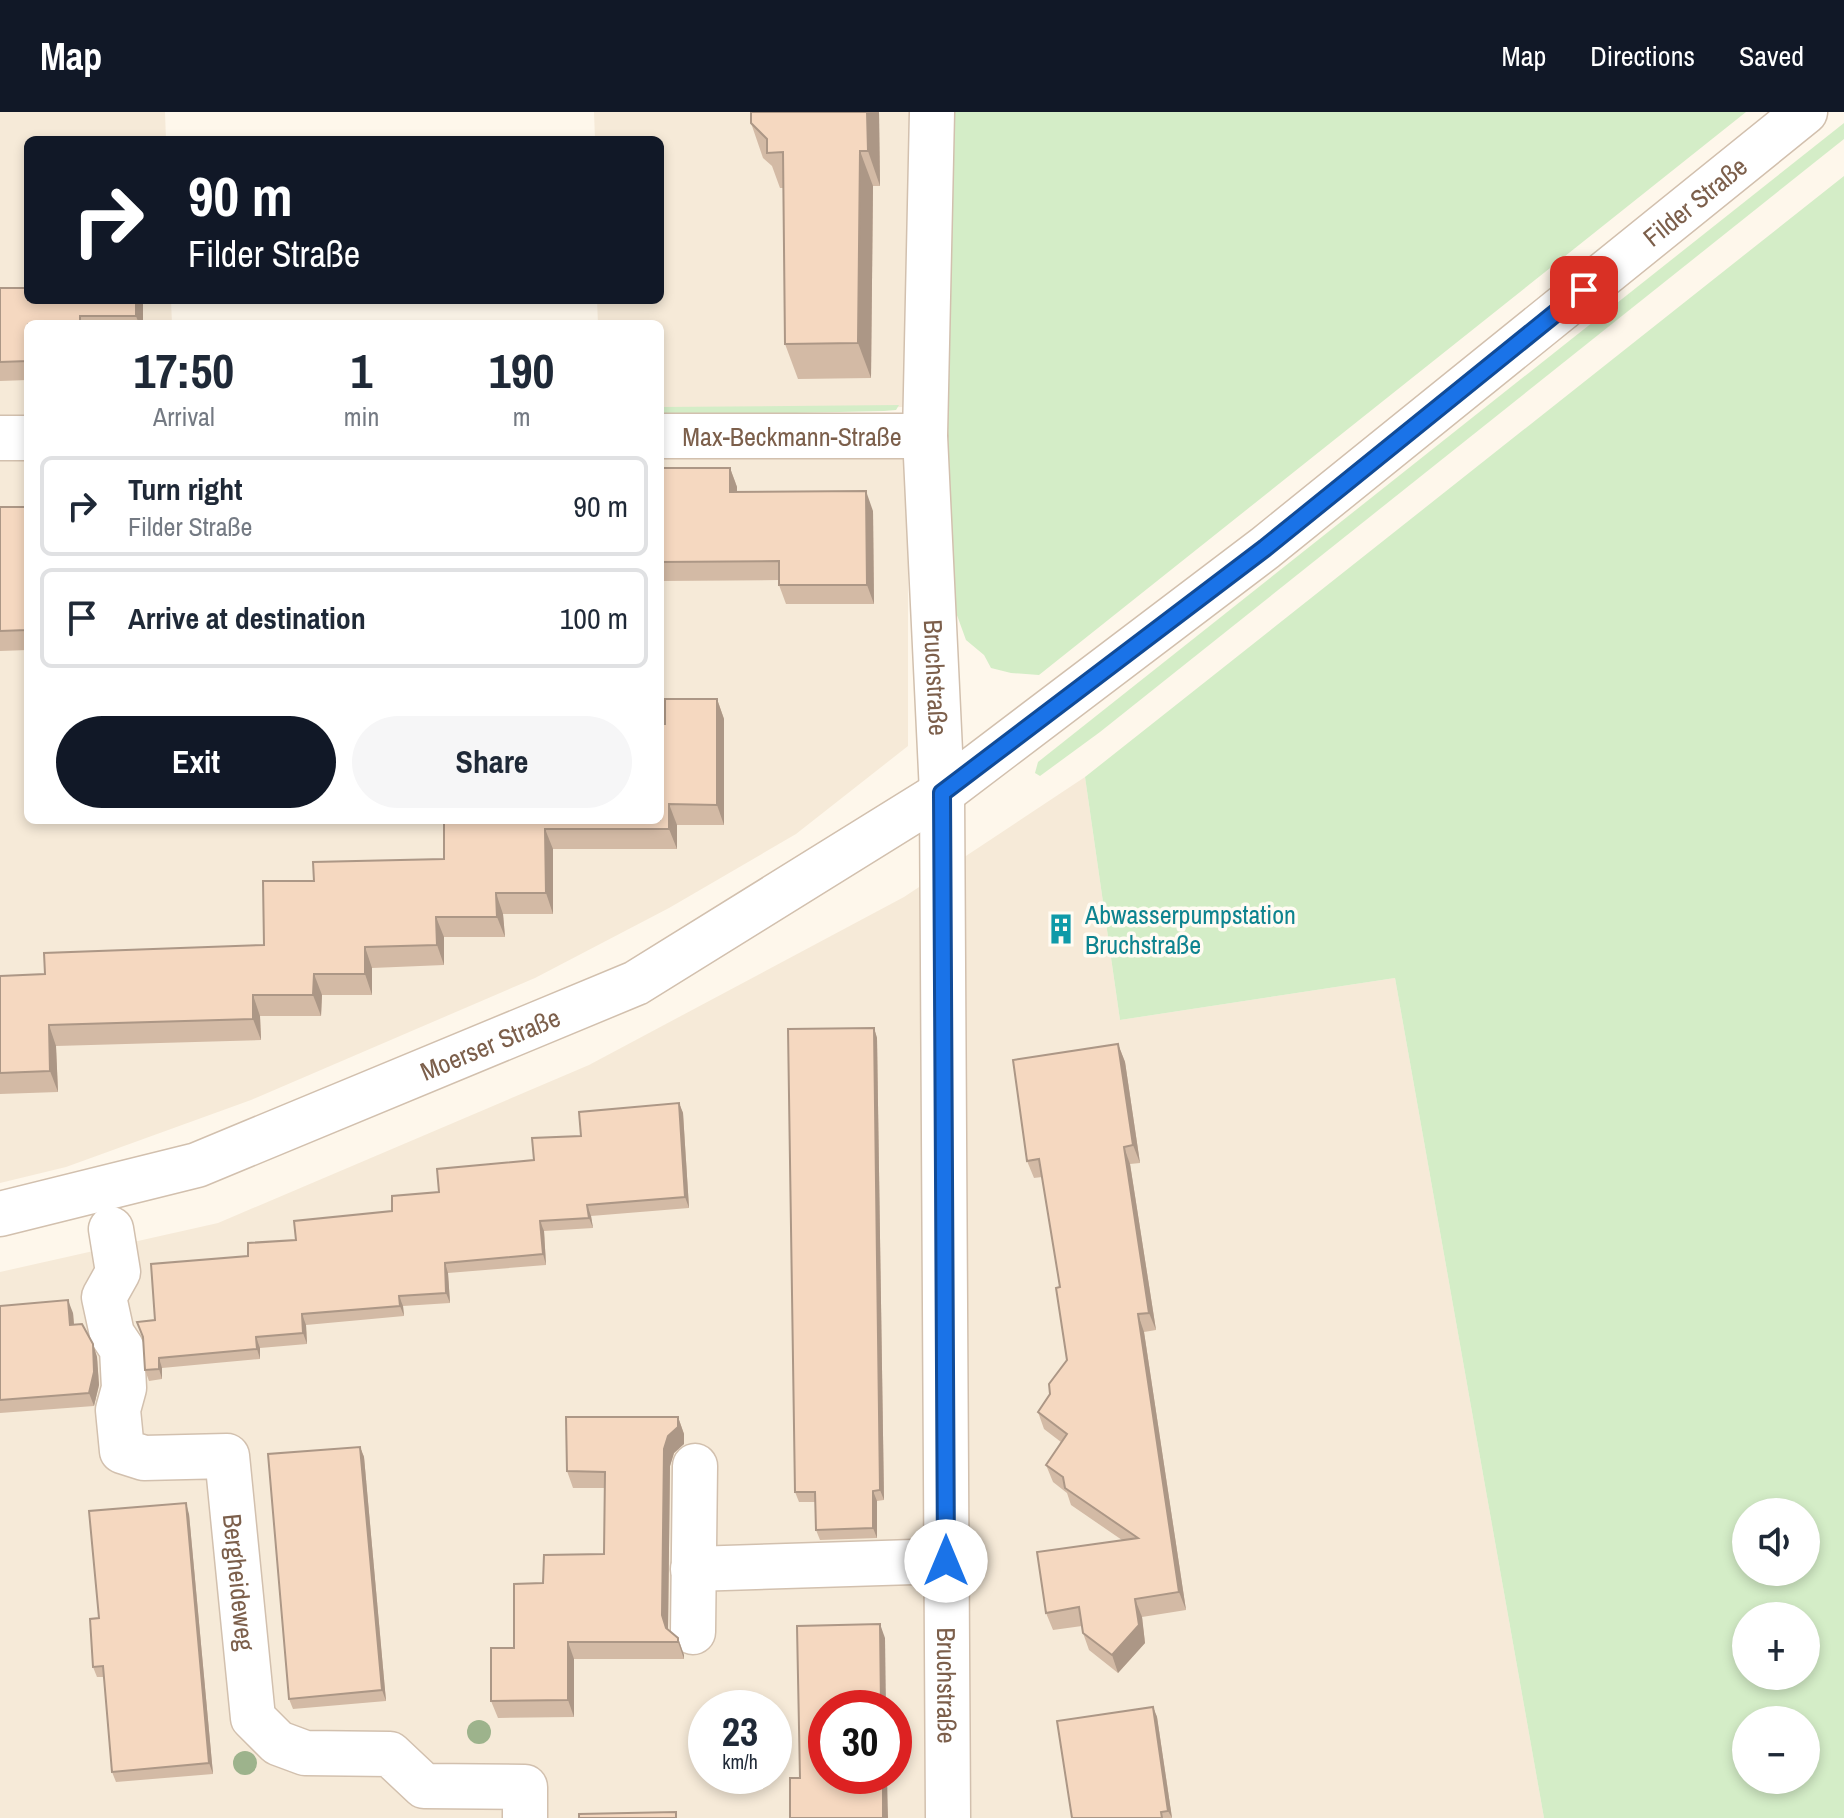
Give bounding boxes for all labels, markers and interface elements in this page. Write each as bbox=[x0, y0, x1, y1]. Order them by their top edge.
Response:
text: Map bbox=[40, 31, 102, 82]
text: Map bbox=[1502, 37, 1546, 75]
text: Directions bbox=[1590, 37, 1695, 75]
text: Saved bbox=[1739, 37, 1804, 75]
street label: Filder Straße bbox=[1635, 148, 1754, 254]
text: 90 m bbox=[188, 158, 293, 233]
icon: right bbox=[56, 168, 160, 272]
text: Filder Straße bbox=[188, 230, 360, 278]
pin bbox=[1550, 256, 1618, 324]
icon: arrive bbox=[1562, 268, 1606, 312]
text: 17:50 bbox=[134, 338, 234, 403]
text: 1 bbox=[351, 338, 372, 403]
text: 190 bbox=[489, 338, 554, 403]
text: Arrival bbox=[153, 399, 215, 434]
text: min bbox=[344, 399, 379, 434]
text: m bbox=[513, 399, 531, 434]
street label: Max-Beckmann-Straße bbox=[682, 419, 902, 454]
text: Turn right bbox=[128, 469, 242, 509]
icon: right bbox=[60, 484, 104, 528]
text: 90 m bbox=[573, 486, 628, 526]
text: Filder Straße bbox=[128, 509, 252, 544]
icon: arrive bbox=[60, 596, 104, 640]
text: Arrive at destination bbox=[128, 598, 366, 638]
text: 100 m bbox=[560, 598, 628, 638]
street label: Bruchstraße bbox=[916, 619, 957, 737]
button: Exit bbox=[56, 716, 336, 808]
button: Share bbox=[352, 716, 632, 808]
place label: Abwasserpumpstation Bruchstraße bbox=[1084, 897, 1296, 962]
building icon: Abwasserpumpstation Bruchstraße bbox=[1044, 912, 1078, 946]
street label: Moerser Straße bbox=[415, 999, 565, 1088]
map controls bbox=[1732, 1498, 1820, 1794]
button: sound bbox=[1732, 1498, 1820, 1586]
street label: Bergheideweg bbox=[215, 1512, 264, 1652]
position arrow bbox=[904, 1519, 988, 1603]
button: + bbox=[1732, 1602, 1820, 1690]
street label: Bruchstraße bbox=[929, 1627, 965, 1744]
speed limit sign: 30 bbox=[808, 1690, 912, 1794]
text: 23 bbox=[722, 1705, 758, 1758]
button: − bbox=[1732, 1706, 1820, 1794]
text: km/h bbox=[722, 1748, 758, 1775]

